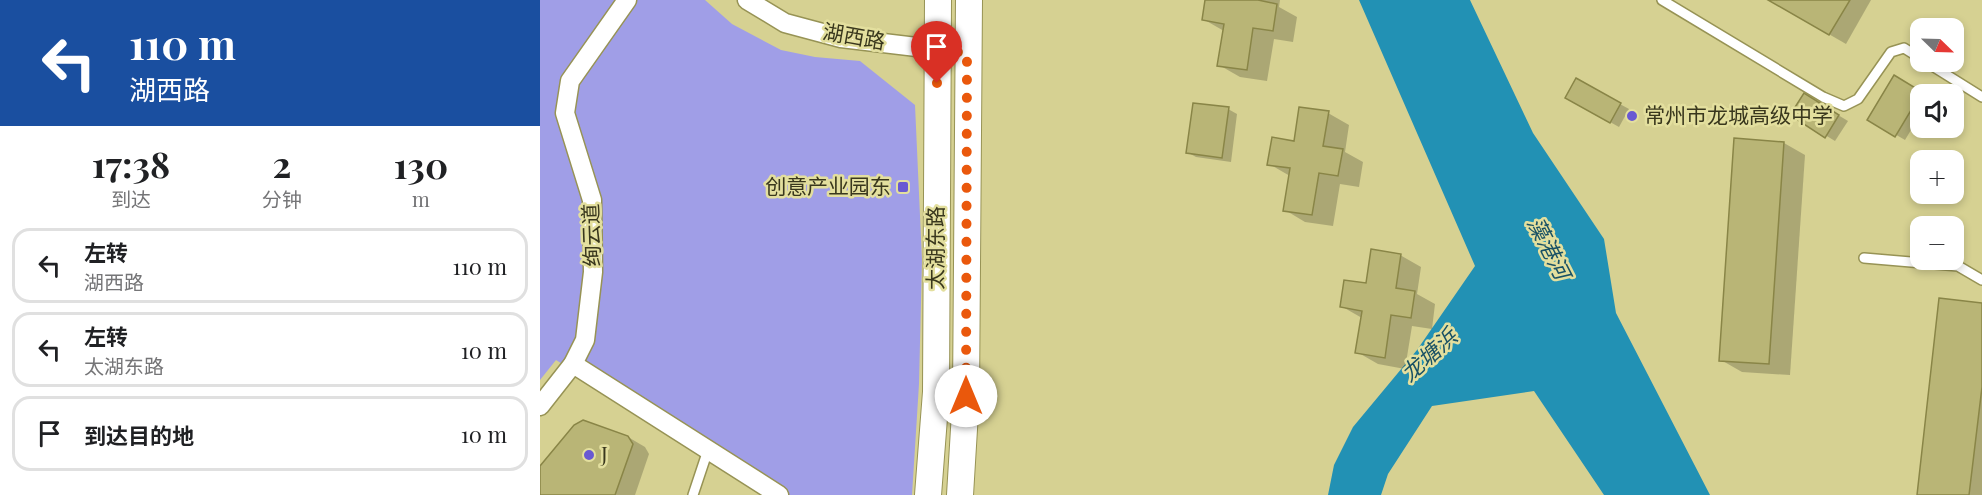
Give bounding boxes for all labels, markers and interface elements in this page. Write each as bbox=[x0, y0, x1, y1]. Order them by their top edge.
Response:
text: 110 m bbox=[129, 15, 236, 71]
street label: 湖西路 bbox=[821, 16, 888, 54]
north arrow bbox=[1910, 18, 1964, 72]
map controls bbox=[1910, 18, 1964, 270]
pin bbox=[911, 21, 962, 83]
icon: left bbox=[30, 24, 108, 102]
icon: arrive bbox=[920, 30, 953, 63]
text: 湖西路 bbox=[129, 71, 210, 107]
button: sound bbox=[1910, 84, 1964, 138]
place label: 常州市龙城高级中学 bbox=[1644, 100, 1833, 128]
marker: 常州市龙城高级中学 bbox=[1625, 109, 1639, 123]
text: 17:38 bbox=[92, 139, 170, 187]
text: 2 bbox=[273, 139, 291, 187]
text: 130 bbox=[394, 140, 448, 188]
button: + bbox=[1910, 150, 1964, 204]
place label: 创意产业园东 bbox=[765, 171, 891, 199]
marker: 创意产业园东 bbox=[896, 180, 910, 194]
text: 到达 bbox=[111, 185, 151, 212]
text: 分钟 bbox=[262, 185, 302, 212]
text: m bbox=[412, 185, 430, 212]
street label: 绚云道 bbox=[575, 203, 605, 267]
street label: 太湖东路 bbox=[920, 206, 948, 290]
water label: 藻港河 bbox=[1522, 211, 1580, 287]
button: − bbox=[1910, 216, 1964, 270]
text: 左转 bbox=[84, 237, 128, 267]
icon: left bbox=[33, 249, 66, 282]
text: 110 m bbox=[453, 251, 507, 281]
text: 湖西路 bbox=[84, 268, 144, 295]
water label: 龙塘浜 bbox=[1394, 320, 1464, 387]
text: 左转 bbox=[84, 321, 128, 351]
icon: left bbox=[33, 333, 66, 366]
text: 10 m bbox=[461, 335, 507, 365]
text: 太湖东路 bbox=[84, 352, 164, 379]
position arrow bbox=[934, 364, 998, 428]
icon: arrive bbox=[33, 417, 66, 450]
text: 10 m bbox=[461, 419, 507, 449]
text: 到达目的地 bbox=[84, 420, 194, 450]
place label: J bbox=[600, 439, 608, 467]
marker: J bbox=[582, 448, 596, 462]

